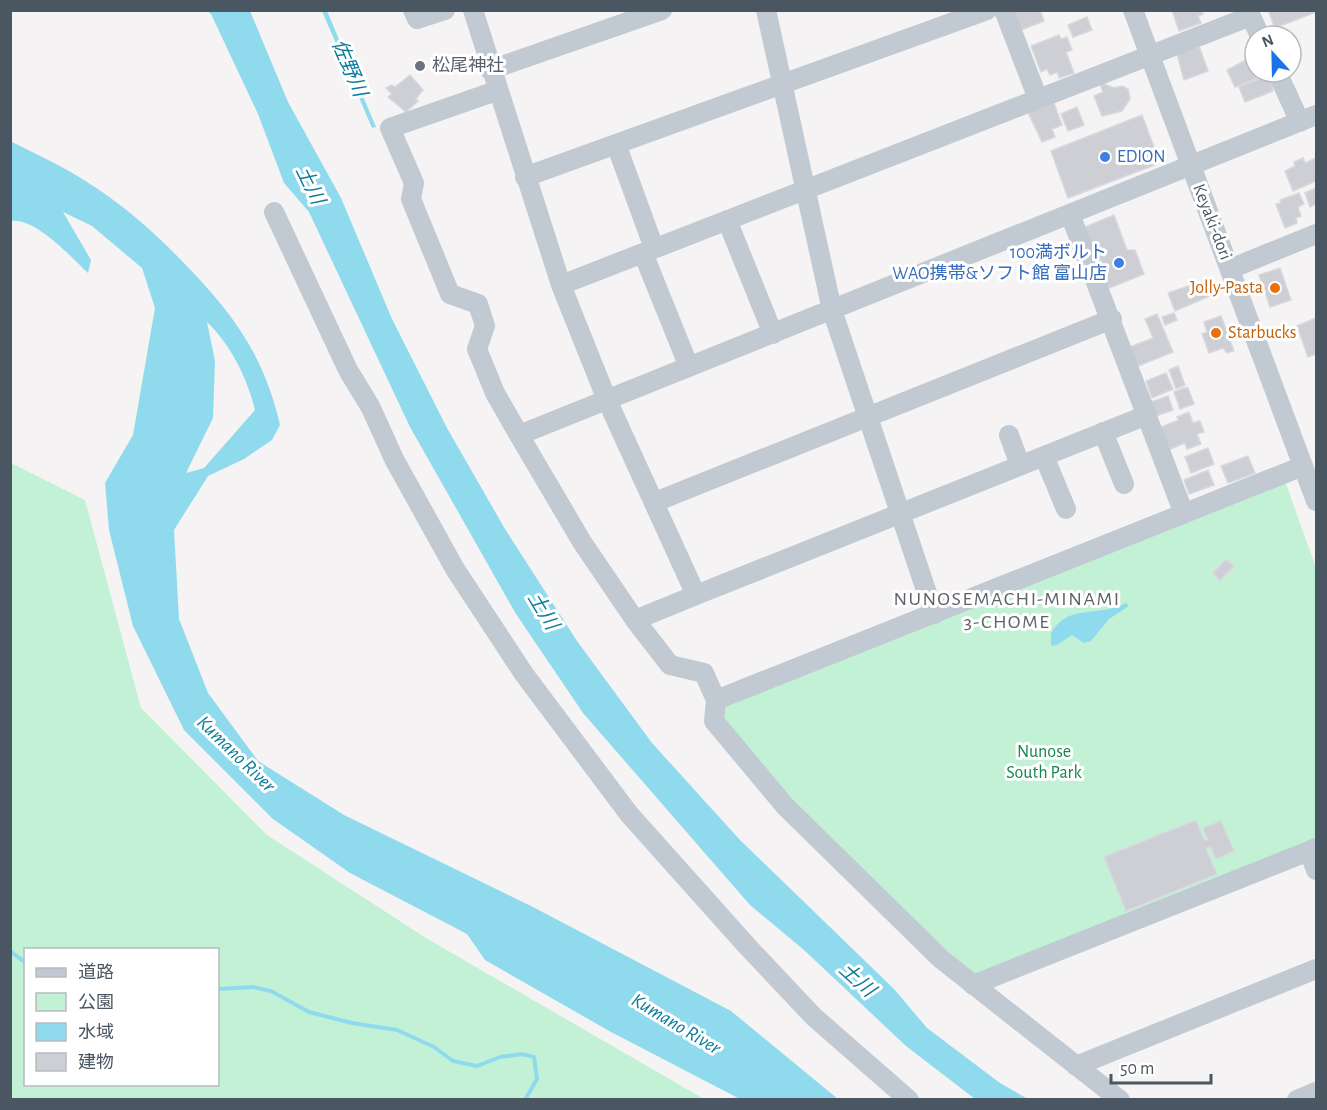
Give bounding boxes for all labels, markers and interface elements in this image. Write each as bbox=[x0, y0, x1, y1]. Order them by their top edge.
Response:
north arrow bbox=[1243, 24, 1303, 84]
text: N bbox=[1260, 32, 1276, 51]
water label: 佐野川 bbox=[328, 36, 372, 101]
place label: 松尾神社 bbox=[432, 56, 504, 75]
marker: 松尾神社 bbox=[413, 59, 427, 73]
place label: EDION bbox=[1117, 148, 1166, 166]
marker: EDION bbox=[1098, 150, 1112, 164]
water label: 土川 bbox=[292, 162, 330, 209]
street label: Keyaki-dori bbox=[1189, 182, 1235, 262]
place label: 100満ボルト WAO携帯&ソフト館 富山店 bbox=[892, 243, 1107, 283]
marker: 100満ボルト WAO携帯&ソフト館 富山店 bbox=[1112, 256, 1126, 270]
place label: Jolly-Pasta bbox=[1190, 279, 1263, 297]
marker: Jolly-Pasta bbox=[1268, 281, 1282, 295]
place label: Starbucks bbox=[1228, 324, 1296, 342]
marker: Starbucks bbox=[1209, 326, 1223, 340]
water label: 土川 bbox=[524, 588, 564, 635]
district label: NUNOSEMACHI-MINAMI 3-CHOME bbox=[893, 589, 1121, 632]
water label: Kumano River bbox=[193, 712, 279, 796]
park label: Nunose South Park bbox=[1006, 743, 1082, 782]
legend bbox=[24, 948, 219, 1086]
water label: 土川 bbox=[835, 958, 881, 1002]
text: 道路 bbox=[78, 962, 114, 982]
water label: Kumano River bbox=[628, 990, 724, 1059]
text: 公園 bbox=[78, 993, 114, 1012]
text: 水域 bbox=[78, 1023, 114, 1042]
scale bar bbox=[1111, 1047, 1212, 1085]
text: 建物 bbox=[78, 1052, 114, 1072]
text: 50 m bbox=[1120, 1060, 1154, 1078]

